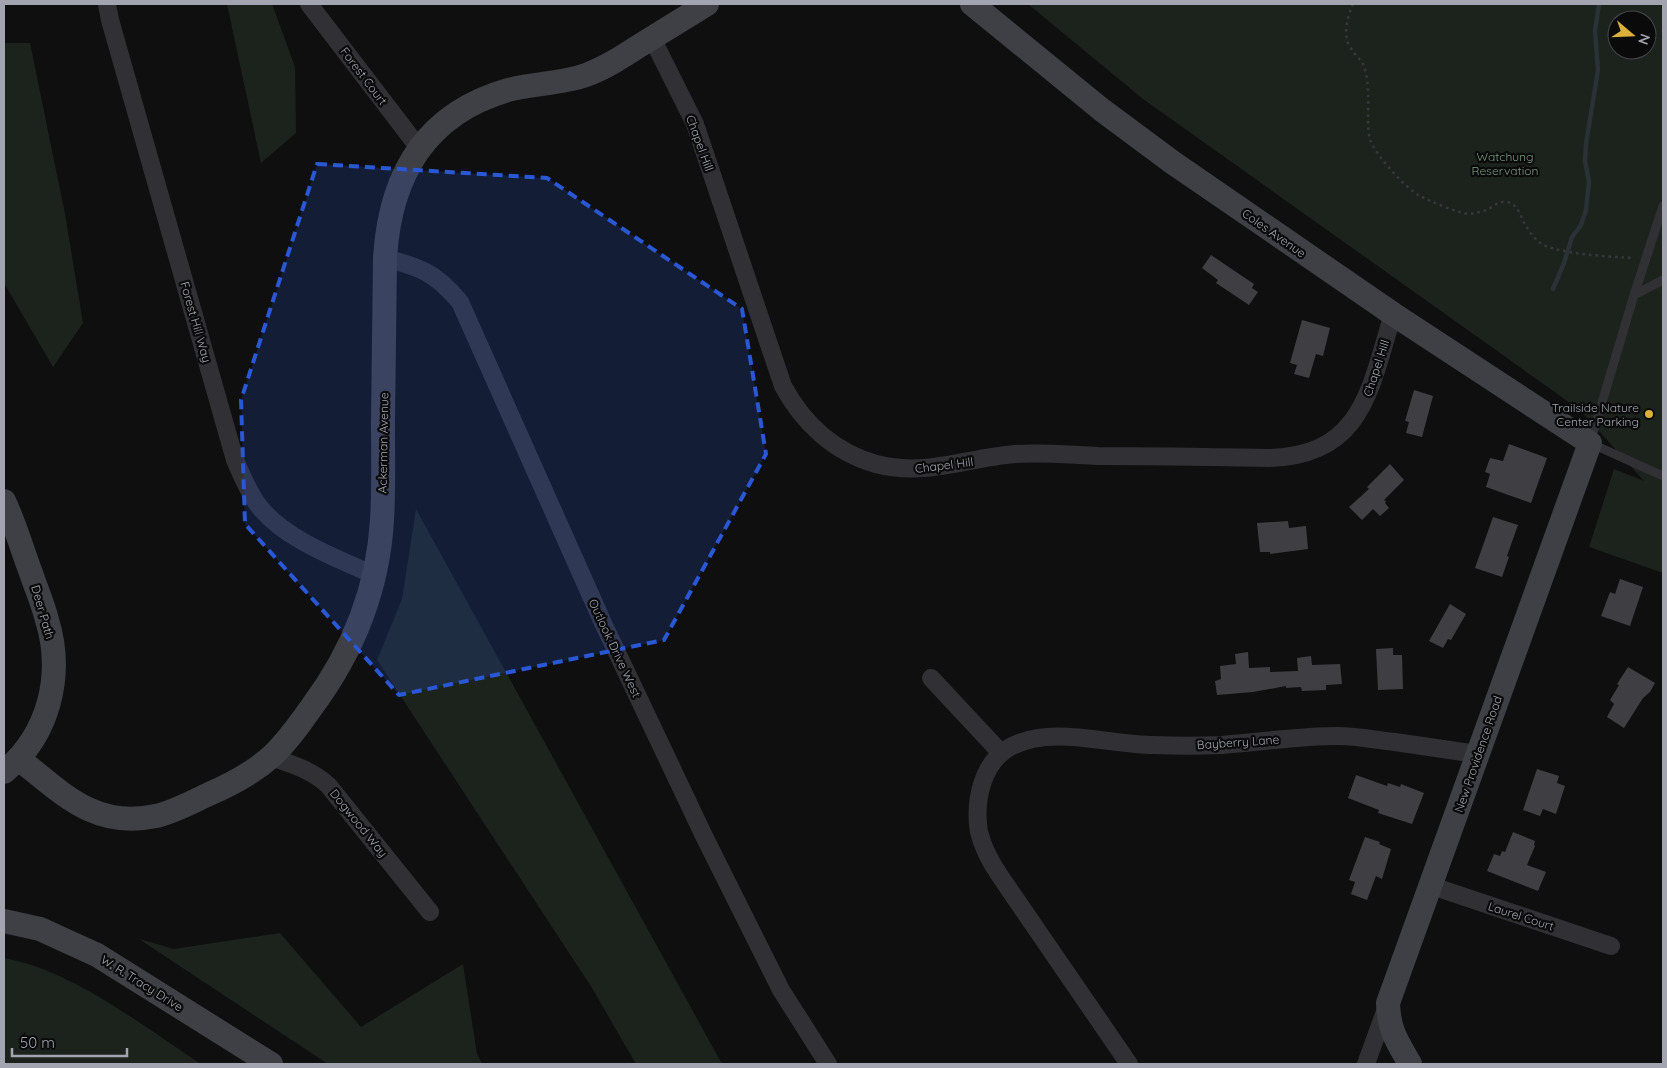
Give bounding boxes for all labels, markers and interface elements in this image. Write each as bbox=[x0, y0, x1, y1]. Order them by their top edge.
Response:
north arrow bbox=[1607, 10, 1657, 60]
text: N bbox=[1634, 31, 1654, 47]
street label: Forest Court bbox=[337, 44, 391, 108]
street label: Chapel Hill bbox=[683, 113, 717, 173]
park label: Watchung Reservation bbox=[1472, 149, 1538, 178]
street label: Coles Avenue bbox=[1239, 206, 1309, 261]
street label: Forest Hill Way bbox=[177, 280, 215, 364]
street label: Chapel Hill bbox=[1360, 338, 1392, 398]
street label: Ackerman Avenue bbox=[375, 392, 391, 494]
place label: Trailside Nature Center Parking bbox=[1552, 400, 1639, 429]
marker: Trailside Nature Center Parking bbox=[1643, 408, 1655, 420]
street label: Chapel Hill bbox=[914, 454, 974, 476]
street label: Deer Path bbox=[28, 583, 58, 641]
street label: Outlook Drive West bbox=[586, 596, 644, 700]
street label: New Providence Road bbox=[1451, 694, 1505, 814]
street label: Bayberry Lane bbox=[1196, 732, 1280, 752]
street label: Dogwood Way bbox=[327, 786, 391, 860]
street label: Laurel Court bbox=[1486, 898, 1556, 934]
street label: W. R. Tracy Drive bbox=[98, 952, 186, 1014]
scale bar bbox=[12, 1026, 128, 1058]
text: 50 m bbox=[20, 1033, 55, 1052]

